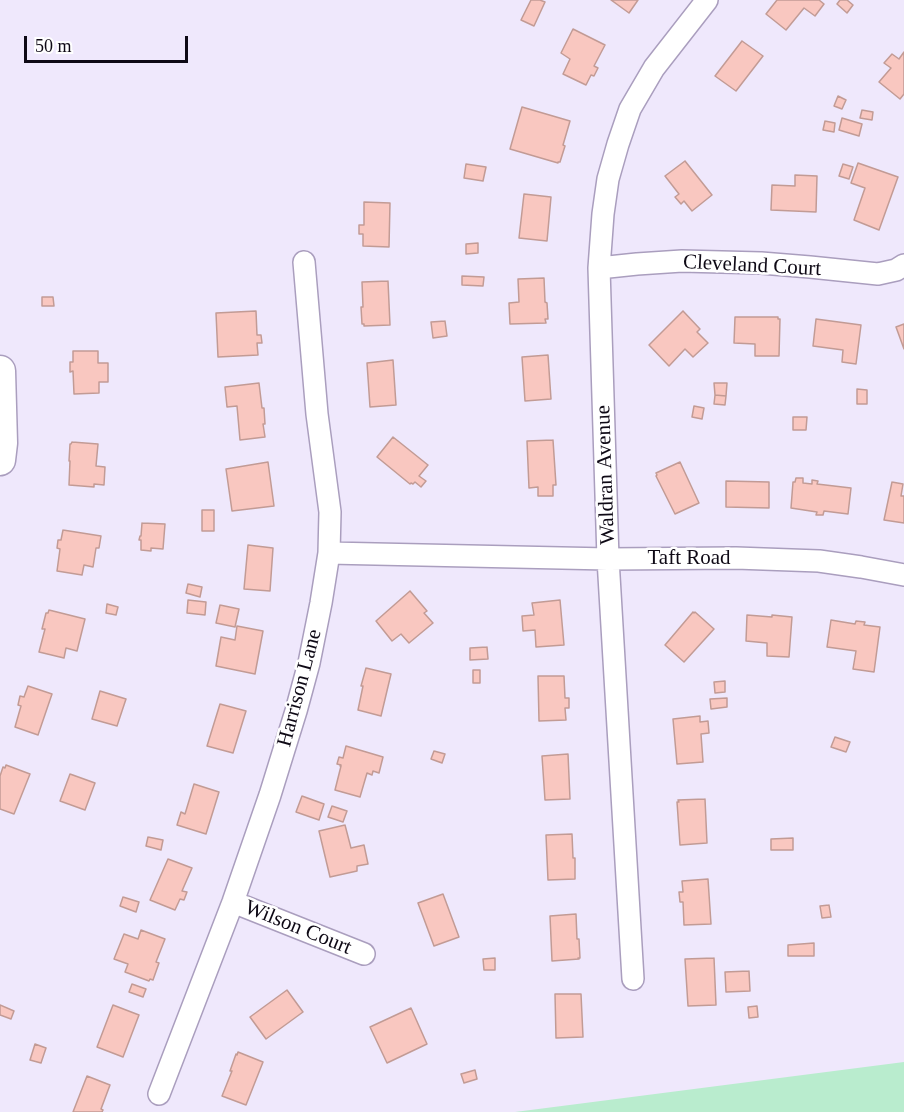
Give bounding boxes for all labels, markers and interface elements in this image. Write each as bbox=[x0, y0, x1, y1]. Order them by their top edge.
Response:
scale bar bbox=[27, 24, 190, 62]
text: 50 m bbox=[35, 36, 72, 56]
street label: Cleveland Court bbox=[682, 250, 822, 282]
street label: Waldran Avenue bbox=[591, 405, 621, 545]
street label: Taft Road bbox=[647, 545, 731, 571]
street label: Harrison Lane bbox=[272, 626, 328, 750]
street label: Wilson Court bbox=[241, 895, 355, 961]

